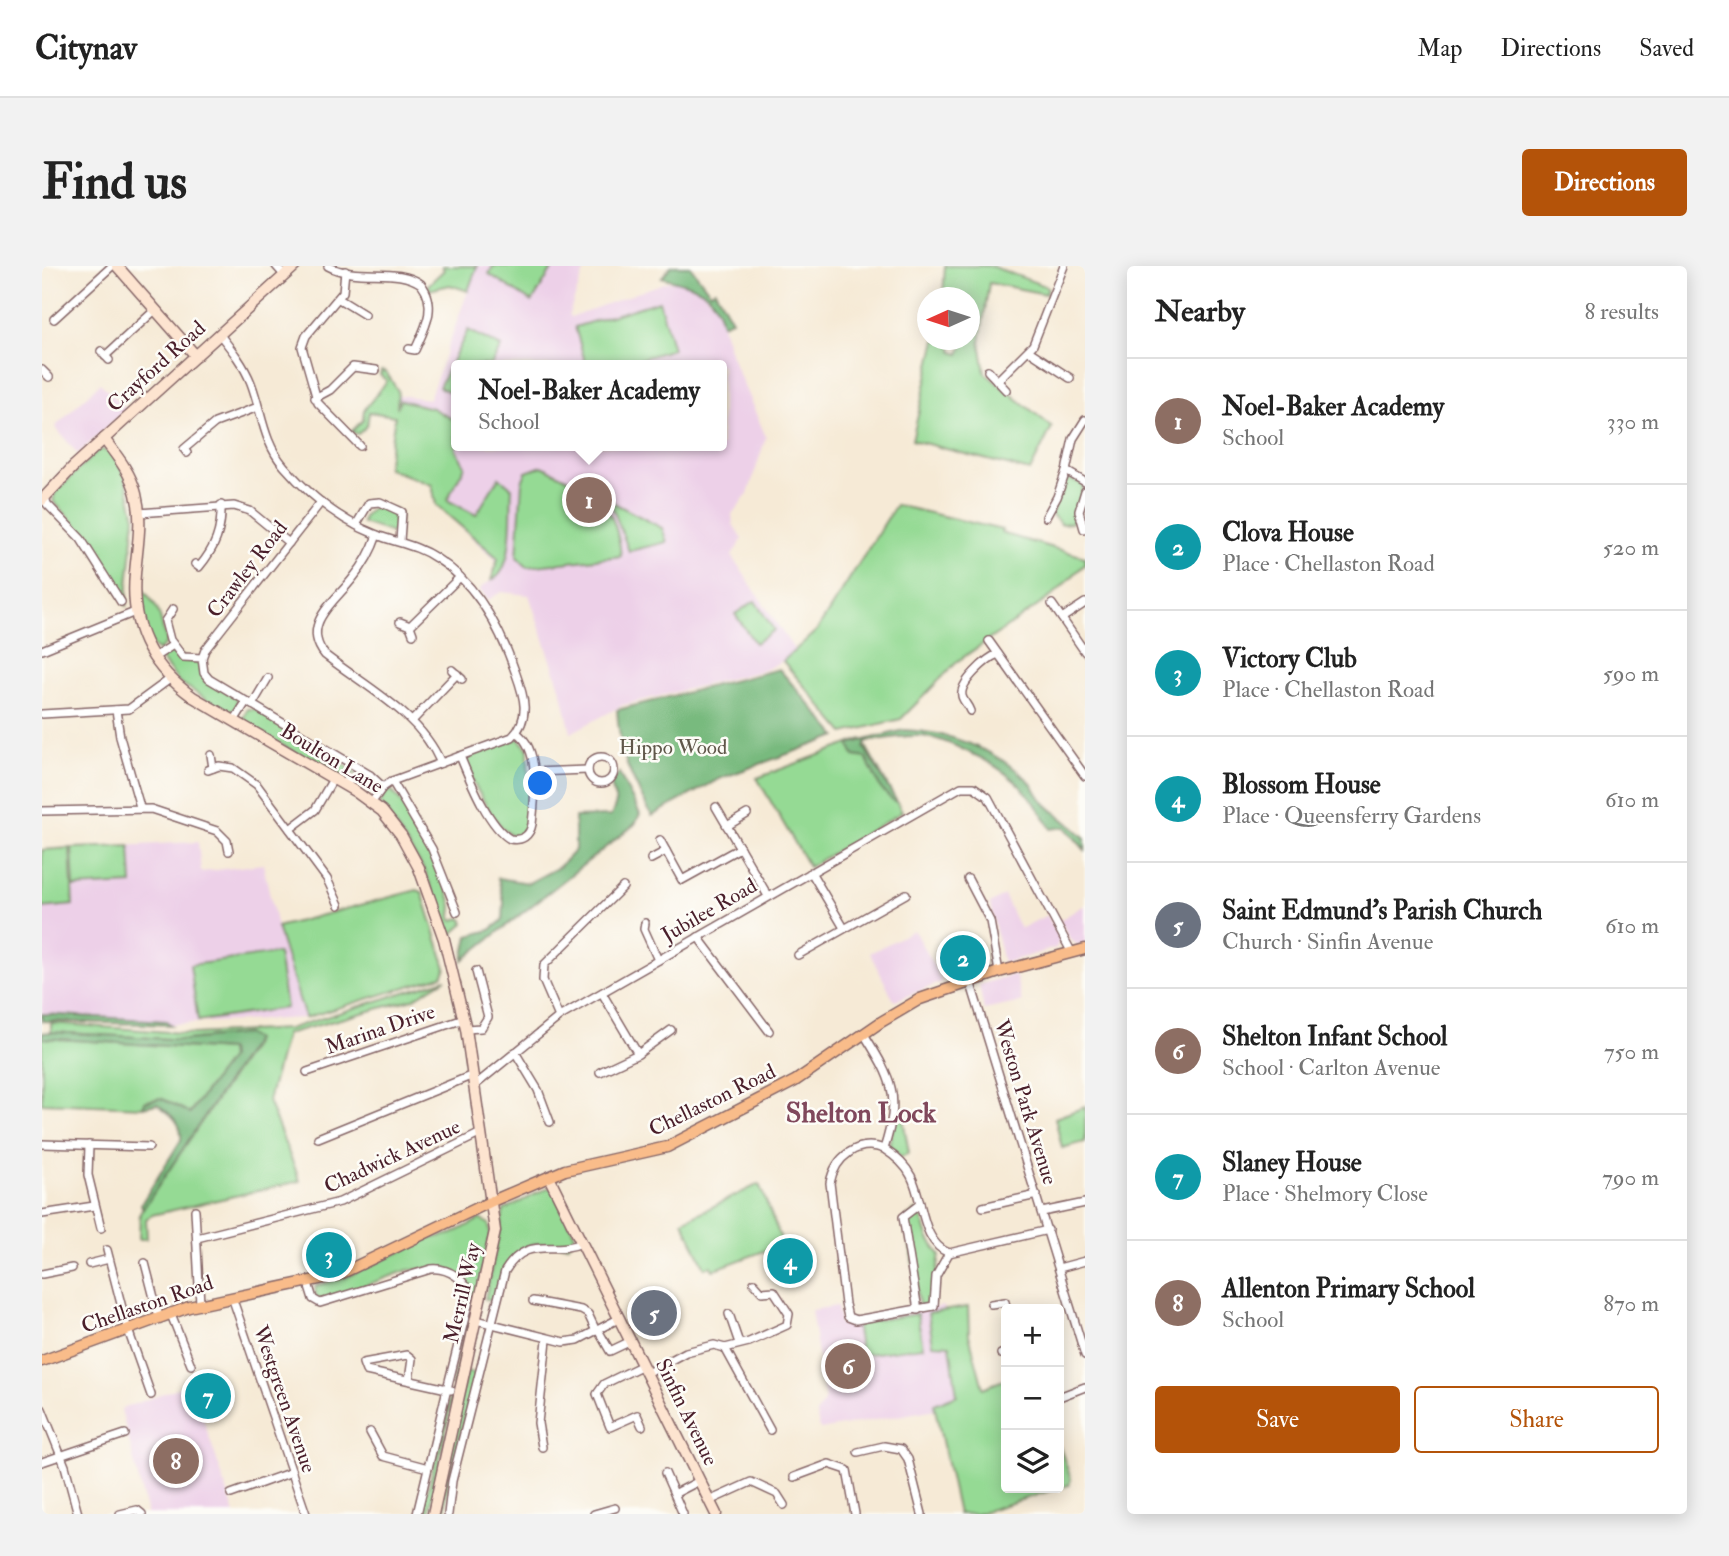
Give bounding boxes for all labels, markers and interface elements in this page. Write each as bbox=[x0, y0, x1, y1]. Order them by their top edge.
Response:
text: Citynav bbox=[35, 28, 137, 69]
text: Map bbox=[1417, 33, 1462, 64]
text: Directions bbox=[1500, 33, 1601, 64]
text: Saved bbox=[1639, 33, 1694, 64]
button: Directions bbox=[1522, 149, 1687, 216]
text: Find us bbox=[42, 152, 187, 213]
north arrow bbox=[917, 287, 980, 350]
text: Nearby bbox=[1155, 293, 1245, 330]
text: 8 results bbox=[1584, 297, 1659, 326]
street label: Crayford Road bbox=[101, 314, 212, 418]
popup bbox=[451, 360, 727, 451]
text: Noel-Baker Academy bbox=[478, 375, 700, 407]
text: Noel-Baker Academy bbox=[1222, 391, 1444, 423]
text: School bbox=[478, 407, 540, 436]
text: 1 bbox=[1174, 407, 1182, 436]
text: 330 m bbox=[1607, 407, 1659, 436]
text: School bbox=[1222, 423, 1284, 452]
pin: 1 bbox=[566, 474, 612, 526]
street label: Crawley Road bbox=[201, 515, 294, 623]
text: Clova House bbox=[1222, 517, 1354, 549]
text: 2 bbox=[1172, 533, 1184, 562]
text: 520 m bbox=[1603, 533, 1659, 562]
text: Place · Chellaston Road bbox=[1222, 549, 1435, 578]
text: Victory Club bbox=[1222, 643, 1357, 675]
text: 3 bbox=[1174, 659, 1182, 688]
text: 590 m bbox=[1603, 659, 1659, 688]
text: Place · Chellaston Road bbox=[1222, 675, 1435, 704]
street label: Boulton Lane bbox=[275, 717, 388, 800]
park label: Hippo Wood bbox=[619, 734, 728, 761]
your location bbox=[523, 766, 557, 800]
text: Blossom House bbox=[1222, 769, 1381, 801]
text: 4 bbox=[1172, 785, 1184, 814]
text: 610 m bbox=[1605, 785, 1659, 814]
text: Place · Queensferry Gardens bbox=[1222, 801, 1481, 830]
street label: Jubilee Road bbox=[656, 872, 762, 949]
text: Saint Edmund's Parish Church bbox=[1222, 895, 1542, 927]
text: 5 bbox=[1173, 911, 1183, 940]
text: 610 m bbox=[1605, 911, 1659, 940]
text: Church · Sinfin Avenue bbox=[1222, 927, 1433, 956]
pin: 2 bbox=[940, 932, 986, 984]
street label: Marina Drive bbox=[322, 998, 439, 1061]
street label: Weston Park Avenue bbox=[987, 1015, 1063, 1188]
text: Shelton Infant School bbox=[1222, 1021, 1448, 1053]
text: 6 bbox=[1172, 1037, 1184, 1066]
text: 750 m bbox=[1604, 1037, 1659, 1066]
text: School · Carlton Avenue bbox=[1222, 1053, 1440, 1082]
street label: Chellaston Road bbox=[644, 1058, 781, 1143]
district label: Shelton Lock bbox=[786, 1096, 937, 1131]
street label: Chadwick Avenue bbox=[320, 1113, 465, 1200]
text: Slaney House bbox=[1222, 1147, 1362, 1179]
text: 7 bbox=[1173, 1163, 1183, 1192]
text: 790 m bbox=[1602, 1163, 1659, 1192]
text: Place · Shelmory Close bbox=[1222, 1179, 1428, 1208]
pin: 3 bbox=[306, 1229, 352, 1281]
pin: 4 bbox=[767, 1235, 813, 1287]
street label: Merrill Way bbox=[438, 1239, 487, 1346]
street label: Chellaston Road bbox=[78, 1269, 217, 1340]
text: Allenton Primary School bbox=[1222, 1273, 1475, 1305]
pin: 5 bbox=[631, 1287, 677, 1339]
text: 8 bbox=[1173, 1289, 1183, 1318]
text: 870 m bbox=[1603, 1289, 1659, 1318]
map controls bbox=[1001, 1304, 1064, 1493]
button: + bbox=[1001, 1304, 1064, 1367]
text: School bbox=[1222, 1305, 1284, 1334]
street label: Westgreen Avenue bbox=[246, 1321, 322, 1477]
pin: 6 bbox=[825, 1340, 871, 1392]
street label: Sinfin Avenue bbox=[649, 1354, 724, 1470]
button: − bbox=[1001, 1367, 1064, 1430]
pin: 7 bbox=[185, 1370, 231, 1422]
button: Save bbox=[1155, 1386, 1400, 1453]
button: Share bbox=[1414, 1386, 1659, 1453]
button: layers bbox=[1001, 1430, 1064, 1493]
pin: 8 bbox=[153, 1435, 199, 1487]

